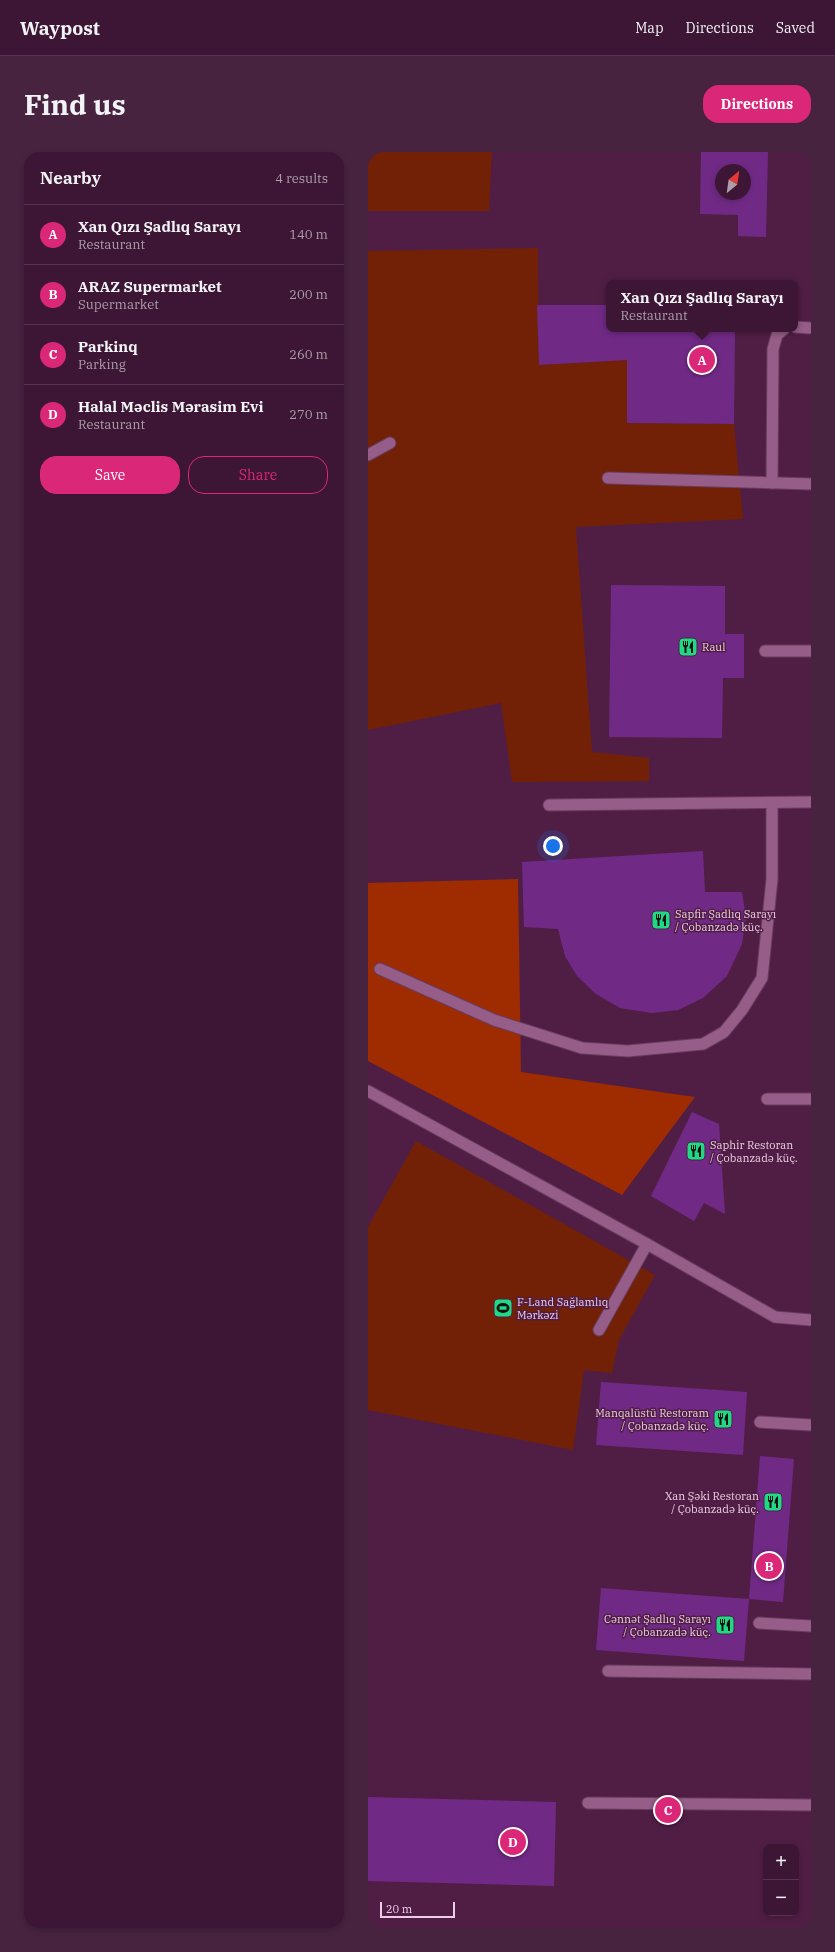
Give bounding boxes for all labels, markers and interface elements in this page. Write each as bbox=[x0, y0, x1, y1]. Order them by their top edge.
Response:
text: Waypost bbox=[20, 16, 100, 40]
text: Map bbox=[635, 19, 664, 37]
text: Directions bbox=[686, 19, 754, 37]
text: Saved bbox=[776, 19, 815, 37]
button: Directions bbox=[703, 85, 811, 123]
text: Find us bbox=[24, 86, 126, 123]
north arrow bbox=[715, 164, 751, 200]
text: Nearby bbox=[40, 167, 101, 189]
text: 4 results bbox=[275, 170, 328, 187]
text: Xan Qızı Şadlıq Sarayı bbox=[78, 217, 241, 236]
text: A bbox=[48, 226, 58, 243]
text: 140 m bbox=[289, 226, 328, 243]
text: Restaurant bbox=[78, 236, 145, 253]
text: ARAZ Supermarket bbox=[78, 277, 222, 296]
popup bbox=[606, 280, 798, 332]
text: B bbox=[48, 286, 58, 303]
text: 200 m bbox=[289, 286, 328, 303]
text: Xan Qızı Şadlıq Sarayı bbox=[620, 288, 784, 307]
text: Supermarket bbox=[78, 296, 159, 313]
text: Restaurant bbox=[620, 307, 688, 324]
text: Parkinq bbox=[78, 337, 138, 356]
pin: A bbox=[689, 345, 715, 375]
text: C bbox=[49, 346, 57, 363]
text: 260 m bbox=[289, 346, 328, 363]
text: Parking bbox=[78, 356, 126, 373]
text: Halal Məclis Mərasim Evi bbox=[78, 397, 264, 416]
text: D bbox=[48, 406, 58, 423]
text: 270 m bbox=[289, 406, 328, 423]
text: Restaurant bbox=[78, 416, 145, 433]
button: Save bbox=[40, 456, 180, 494]
button: Share bbox=[188, 456, 328, 494]
restaurant icon: Raul bbox=[677, 636, 699, 658]
place label: Raul bbox=[702, 640, 725, 654]
your location bbox=[543, 836, 563, 856]
place label: Sapfir Şadlıq Sarayı / Çobanzadə küç. bbox=[675, 907, 777, 934]
restaurant icon: Sapfir Şadlıq Sarayı / Çobanzadə küç. bbox=[650, 909, 672, 931]
place label: Saphir Restoran / Çobanzadə küç. bbox=[710, 1138, 798, 1165]
restaurant icon: Saphir Restoran / Çobanzadə küç. bbox=[685, 1140, 707, 1162]
place label: F-Land Sağlamlıq Mərkəzi bbox=[517, 1295, 609, 1322]
sports icon: F-Land Sağlamlıq Mərkəzi bbox=[492, 1297, 514, 1319]
place label: Manqalüstü Restoram / Çobanzadə küç. bbox=[595, 1406, 710, 1433]
restaurant icon: Manqalüstü Restoram / Çobanzadə küç. bbox=[712, 1408, 734, 1430]
place label: Xan Şəki Restoran / Çobanzadə küç. bbox=[665, 1489, 759, 1516]
restaurant icon: Xan Şəki Restoran / Çobanzadə küç. bbox=[762, 1491, 784, 1513]
pin: B bbox=[756, 1551, 782, 1581]
place label: Cənnət Şadlıq Sarayı / Çobanzadə küç. bbox=[604, 1612, 712, 1639]
restaurant icon: Cənnət Şadlıq Sarayı / Çobanzadə küç. bbox=[714, 1614, 736, 1636]
pin: C bbox=[655, 1795, 681, 1825]
pin: D bbox=[500, 1827, 526, 1857]
map controls bbox=[763, 1844, 799, 1916]
button: + bbox=[763, 1844, 799, 1880]
button: − bbox=[763, 1880, 799, 1916]
scale bar bbox=[380, 1900, 455, 1919]
text: 20 m bbox=[386, 1902, 412, 1916]

